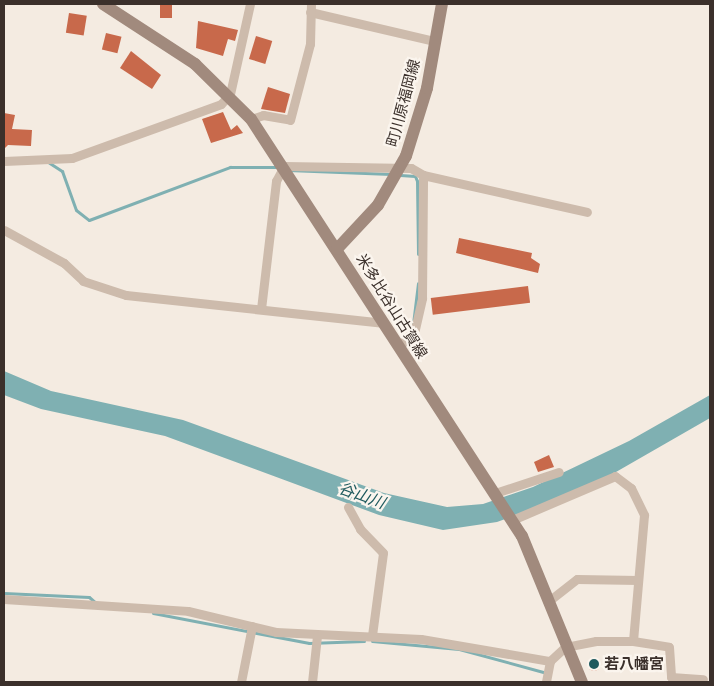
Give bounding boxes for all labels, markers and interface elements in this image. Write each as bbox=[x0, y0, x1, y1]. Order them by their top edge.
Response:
street label: 町川原福岡線 bbox=[383, 57, 423, 149]
street label: 米多比谷山古賀線 bbox=[353, 250, 431, 362]
water label: 谷山川 bbox=[336, 478, 388, 512]
place label: 若八幡宮 bbox=[604, 655, 664, 673]
marker: 若八幡宮 bbox=[588, 658, 600, 670]

